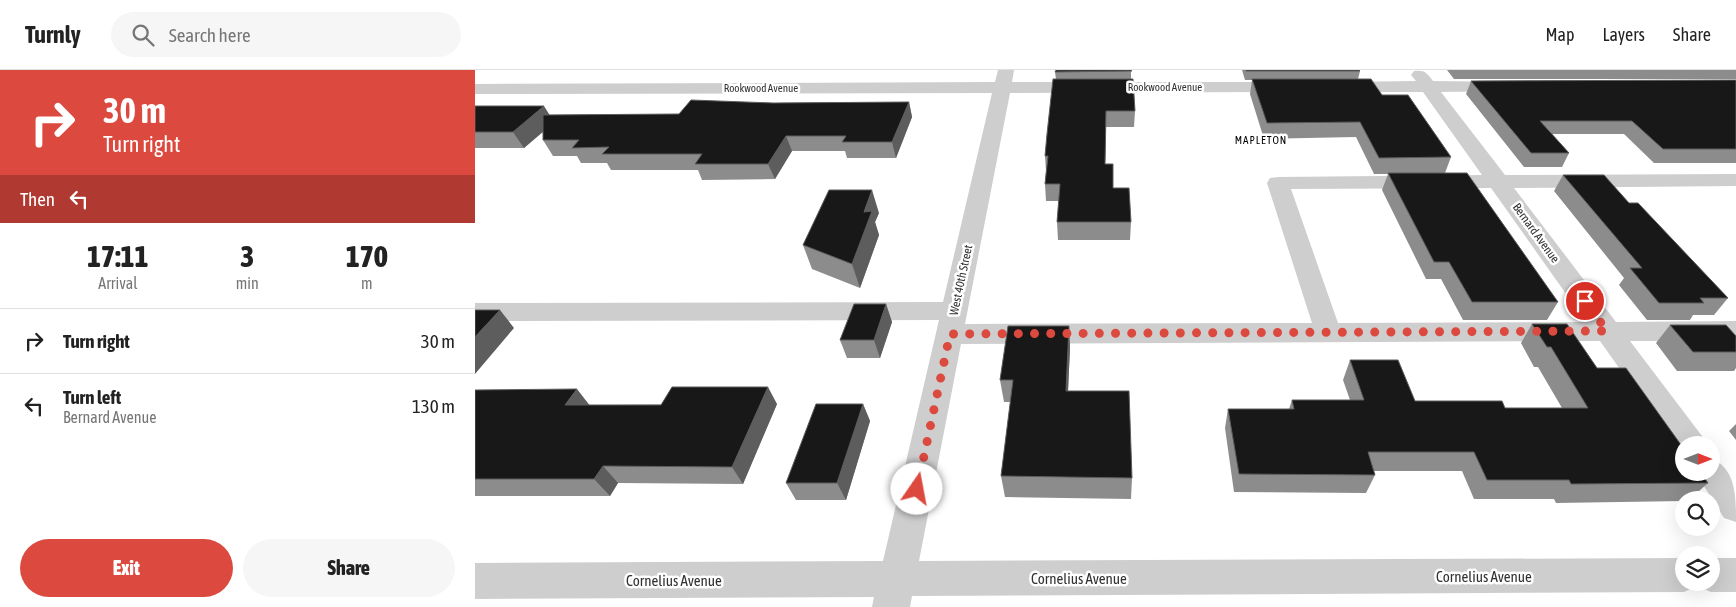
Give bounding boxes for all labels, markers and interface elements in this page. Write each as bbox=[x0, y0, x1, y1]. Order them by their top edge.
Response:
search box bbox=[111, 12, 461, 57]
text: Turnly bbox=[25, 21, 81, 48]
icon: search bbox=[129, 21, 157, 49]
text: Search here bbox=[169, 24, 251, 46]
text: Map bbox=[1545, 24, 1574, 45]
text: Layers bbox=[1602, 24, 1645, 45]
text: Share bbox=[1673, 24, 1711, 45]
street label: Rookwood Avenue bbox=[1128, 81, 1202, 93]
street label: Rookwood Avenue bbox=[724, 82, 798, 94]
icon: right bbox=[20, 90, 85, 155]
text: 30 m bbox=[103, 90, 166, 130]
text: Turn right bbox=[103, 131, 180, 157]
district label: MAPLETON bbox=[1235, 134, 1287, 146]
icon: left bbox=[65, 185, 93, 213]
text: Then bbox=[20, 188, 55, 210]
street label: Bernard Avenue bbox=[1510, 201, 1562, 265]
text: 17:11 bbox=[87, 239, 149, 273]
text: 3 bbox=[240, 239, 254, 273]
text: 170 bbox=[346, 239, 388, 273]
street label: West 40th Street bbox=[947, 243, 975, 317]
text: Arrival bbox=[98, 274, 137, 292]
text: min bbox=[236, 274, 259, 292]
text: m bbox=[361, 274, 373, 292]
pin bbox=[1564, 280, 1606, 322]
icon: arrive bbox=[1571, 287, 1599, 315]
icon: right bbox=[20, 327, 48, 355]
text: Turn right bbox=[63, 330, 130, 352]
text: 30 m bbox=[421, 330, 455, 352]
text: Turn left bbox=[63, 386, 121, 408]
icon: left bbox=[20, 392, 48, 420]
text: 130 m bbox=[412, 395, 455, 417]
text: Bernard Avenue bbox=[63, 408, 157, 426]
north arrow bbox=[1675, 436, 1720, 481]
map controls bbox=[1675, 436, 1720, 591]
position arrow bbox=[890, 462, 942, 514]
button: search bbox=[1675, 491, 1720, 536]
button: Exit bbox=[20, 539, 233, 597]
button: Share bbox=[243, 539, 455, 597]
button: layers bbox=[1675, 546, 1720, 591]
street label: Cornelius Avenue bbox=[1436, 568, 1532, 585]
street label: Cornelius Avenue bbox=[1031, 570, 1127, 587]
street label: Cornelius Avenue bbox=[626, 572, 722, 589]

